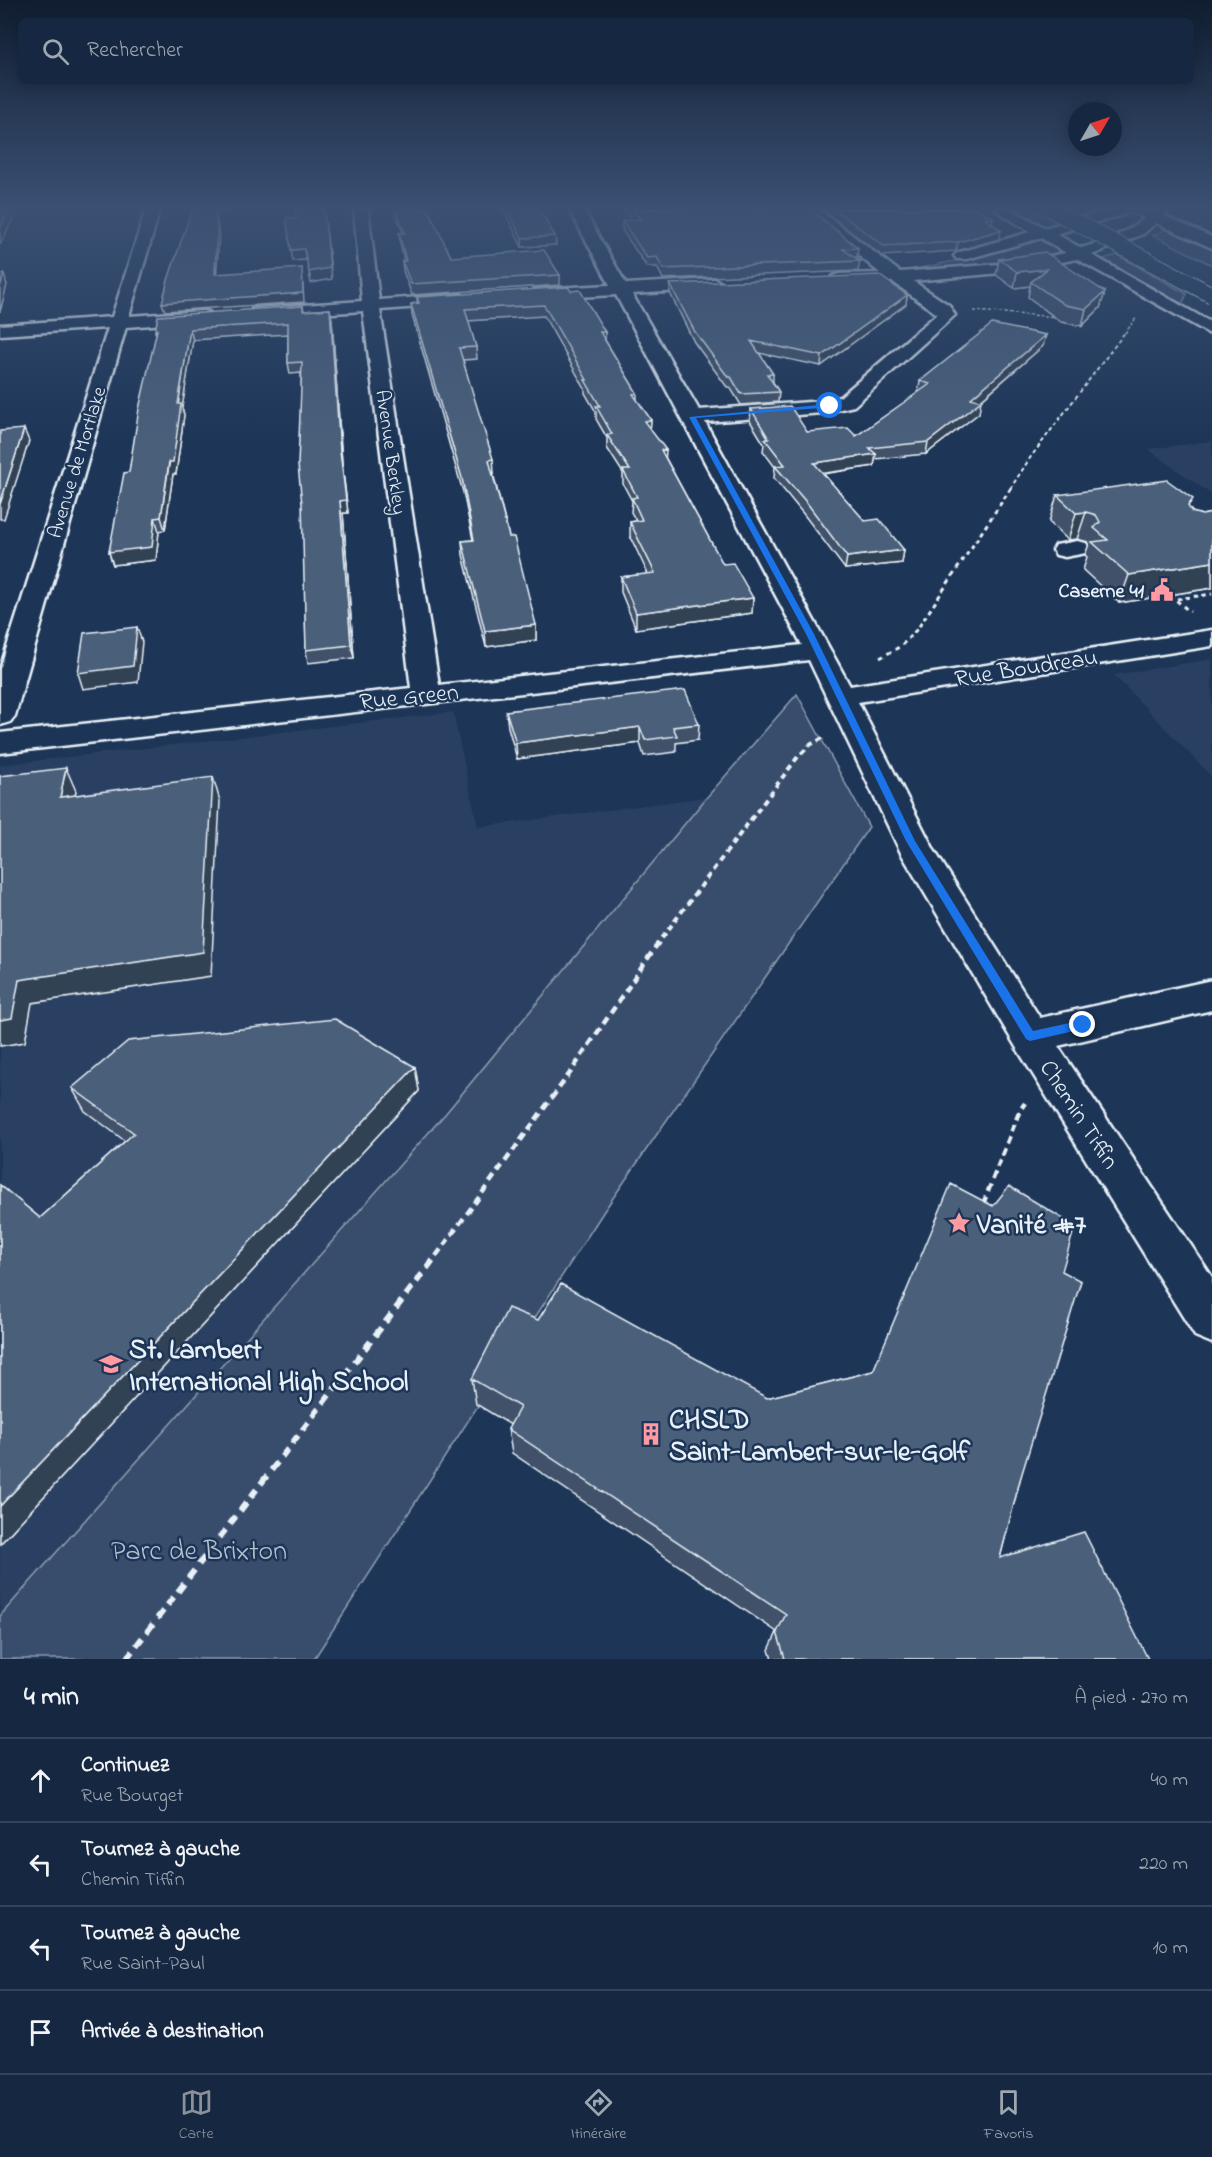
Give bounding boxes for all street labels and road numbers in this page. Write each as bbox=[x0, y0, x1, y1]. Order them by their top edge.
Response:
street label: Avenue de Mortlake bbox=[42, 383, 115, 542]
street label: Avenue Berkley bbox=[366, 388, 413, 517]
street label: Rue Boudreau bbox=[952, 641, 1100, 698]
street label: Rue Green bbox=[358, 676, 461, 721]
street label: Chemin Tiffin bbox=[1029, 1054, 1126, 1177]

